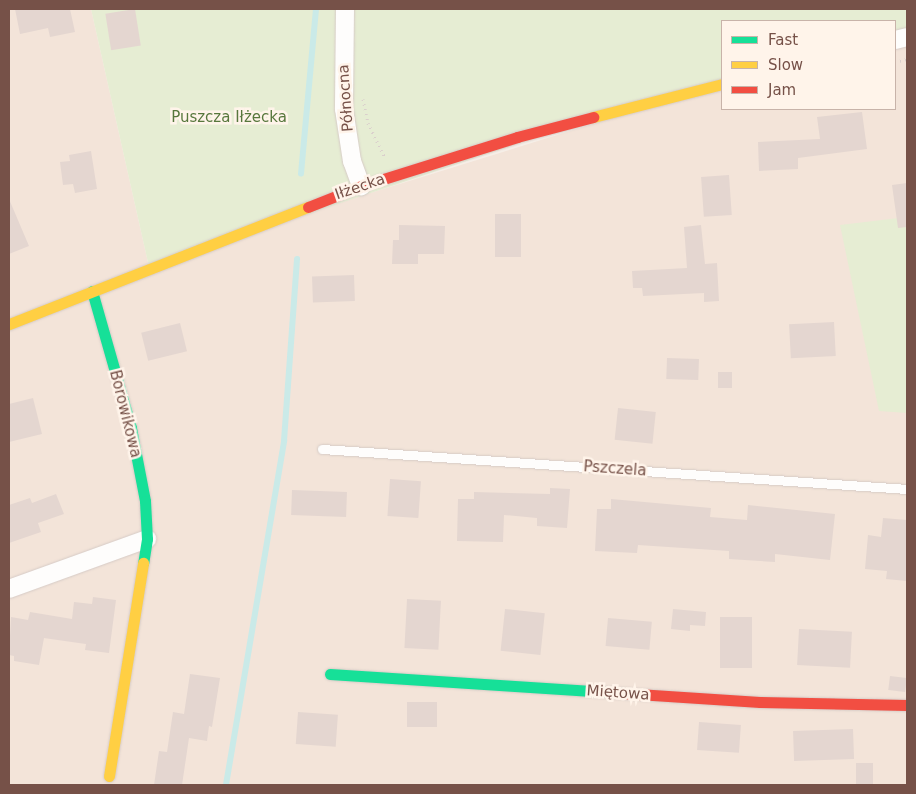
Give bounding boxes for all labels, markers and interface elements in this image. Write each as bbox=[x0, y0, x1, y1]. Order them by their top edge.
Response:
legend bbox=[721, 20, 896, 110]
text: Fast bbox=[768, 31, 798, 49]
text: Slow bbox=[768, 56, 803, 74]
street label: Północna bbox=[335, 64, 357, 132]
text: Jam bbox=[768, 81, 796, 99]
park label: Puszcza Iłżecka bbox=[171, 109, 287, 127]
street label: Iłżecka bbox=[333, 170, 387, 204]
street label: Borowikowa bbox=[105, 368, 145, 460]
street label: Pszczela bbox=[583, 458, 647, 480]
street label: Miętowa bbox=[586, 682, 650, 704]

